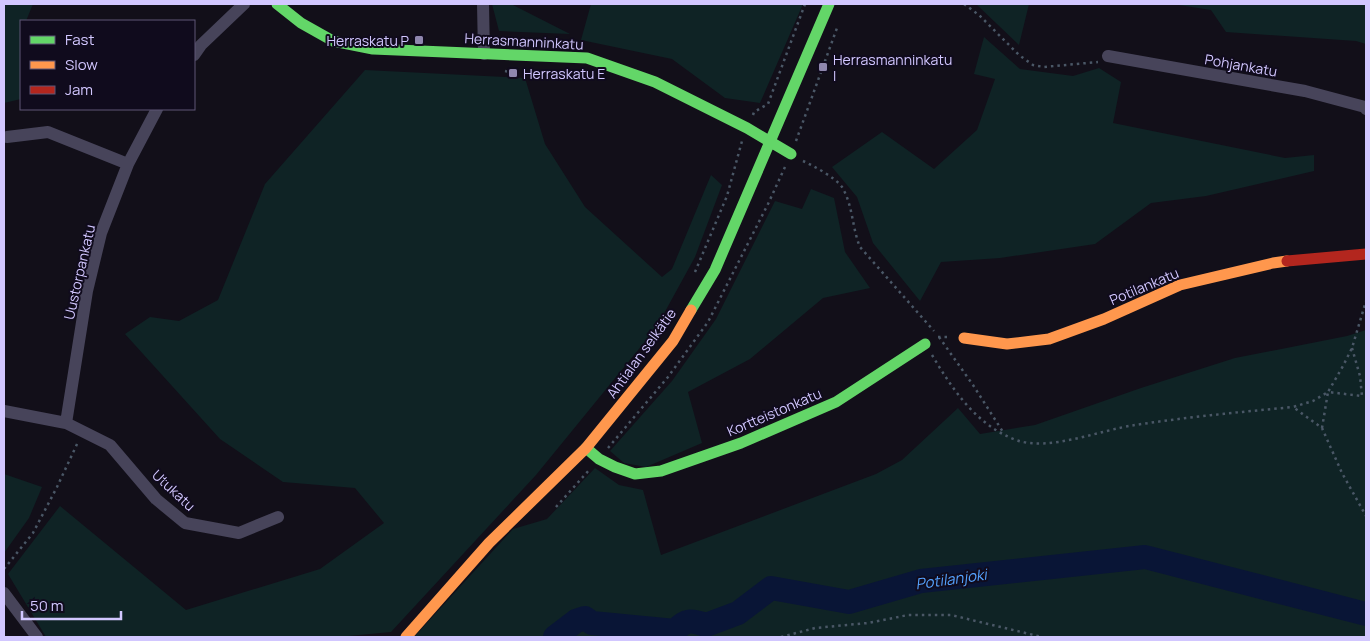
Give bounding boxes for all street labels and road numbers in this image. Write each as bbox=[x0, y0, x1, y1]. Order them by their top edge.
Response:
street label: Herrasmanninkatu bbox=[464, 28, 584, 54]
street label: Pohjankatu bbox=[1203, 49, 1279, 81]
street label: Uustorpankatu bbox=[59, 223, 99, 321]
street label: Potilankatu bbox=[1106, 263, 1182, 309]
street label: Ahtialan selkätie bbox=[602, 304, 680, 402]
street label: Kortteistonkatu bbox=[724, 384, 824, 440]
street label: Utukatu bbox=[148, 465, 200, 515]

